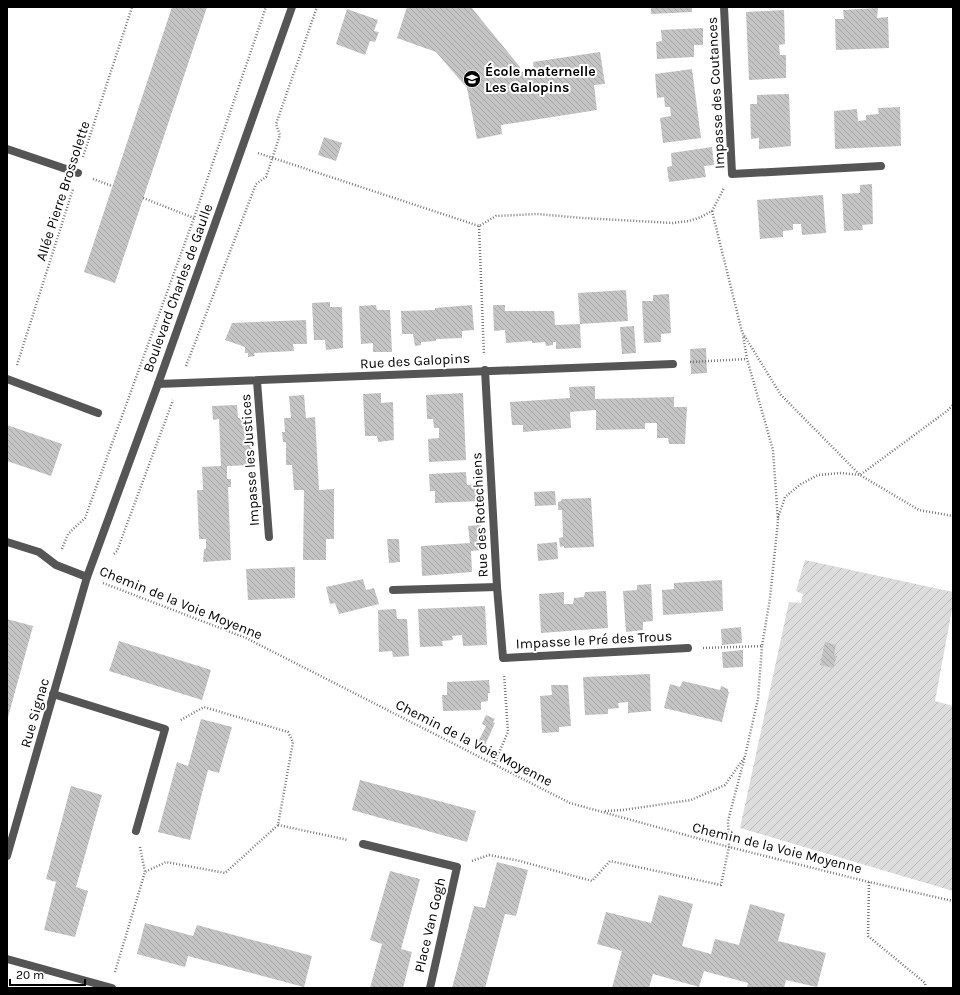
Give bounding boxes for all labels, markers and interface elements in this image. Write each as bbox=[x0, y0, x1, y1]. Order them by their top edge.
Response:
street label: Impasse des Coutances bbox=[704, 17, 728, 169]
place label: École maternelle Les Galopins bbox=[485, 62, 596, 96]
school or university icon: École maternelle Les Galopins bbox=[462, 69, 482, 89]
street label: Allée Pierre Brossolette bbox=[32, 119, 94, 263]
street label: Boulevard Charles de Gaulle bbox=[140, 201, 216, 375]
street label: Rue des Galopins bbox=[360, 350, 470, 372]
street label: Impasse les Justices bbox=[237, 393, 263, 527]
street label: Rue des Rotechiens bbox=[468, 452, 492, 578]
street label: Chemin de la Voie Moyenne bbox=[97, 563, 265, 643]
street label: Impasse le Pré des Trous bbox=[515, 627, 673, 653]
street label: Rue Signac bbox=[17, 676, 53, 750]
street label: Chemin de la Voie Moyenne bbox=[393, 696, 555, 790]
street label: Chemin de la Voie Moyenne bbox=[690, 819, 864, 877]
street label: Place Van Gogh bbox=[411, 876, 449, 974]
scale bar bbox=[10, 961, 85, 987]
text: 20 m bbox=[16, 968, 44, 982]

